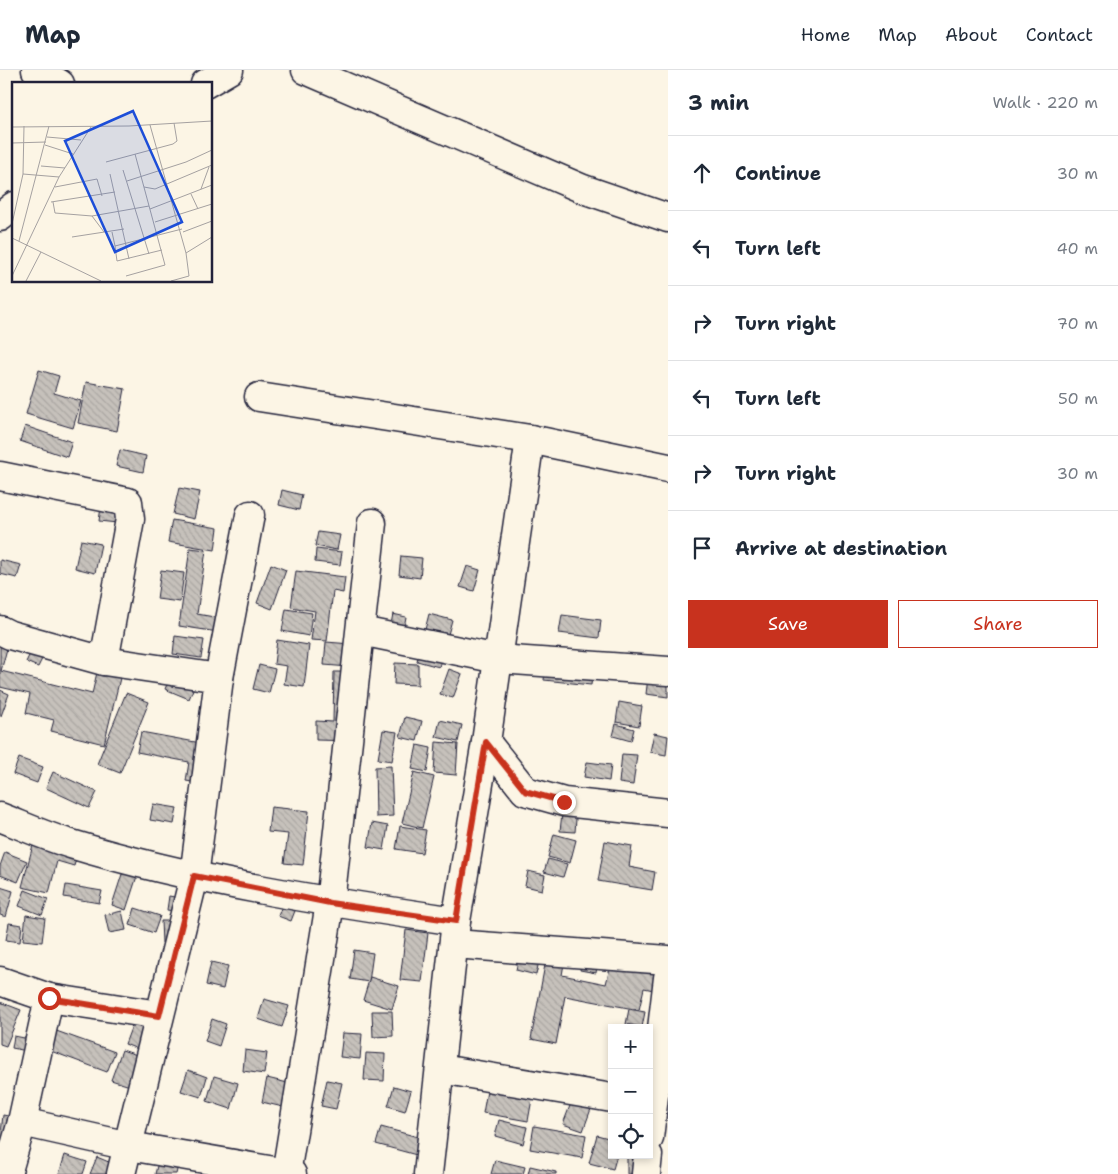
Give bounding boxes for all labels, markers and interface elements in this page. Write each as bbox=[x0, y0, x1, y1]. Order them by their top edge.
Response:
text: Map bbox=[25, 19, 81, 51]
text: Home bbox=[801, 23, 850, 47]
text: Map bbox=[878, 23, 917, 47]
text: About bbox=[945, 23, 998, 47]
text: Contact bbox=[1026, 23, 1093, 47]
inset map bbox=[12, 82, 212, 282]
text: 3 min bbox=[688, 89, 749, 117]
text: Walk · 220 m bbox=[992, 92, 1098, 113]
icon: ahead bbox=[688, 159, 716, 187]
text: Continue bbox=[735, 161, 821, 186]
text: 30 m bbox=[1057, 163, 1098, 184]
icon: left bbox=[688, 234, 716, 262]
text: Turn left bbox=[735, 236, 821, 261]
text: 40 m bbox=[1056, 238, 1098, 259]
icon: right bbox=[688, 309, 716, 337]
text: Turn right bbox=[735, 311, 836, 336]
text: 70 m bbox=[1057, 313, 1098, 334]
icon: left bbox=[688, 384, 716, 412]
text: Turn left bbox=[735, 386, 821, 411]
text: 50 m bbox=[1058, 388, 1098, 409]
icon: right bbox=[688, 459, 716, 487]
text: Turn right bbox=[735, 461, 836, 486]
text: 30 m bbox=[1057, 463, 1098, 484]
icon: arrive bbox=[688, 534, 716, 562]
text: Arrive at destination bbox=[735, 536, 947, 561]
button: Save bbox=[688, 600, 888, 648]
button: Share bbox=[898, 600, 1098, 648]
route end bbox=[553, 791, 576, 814]
route start bbox=[38, 987, 61, 1010]
map controls bbox=[608, 1024, 653, 1159]
button: + bbox=[608, 1024, 653, 1069]
button: − bbox=[608, 1069, 653, 1114]
button: locate bbox=[608, 1114, 653, 1159]

